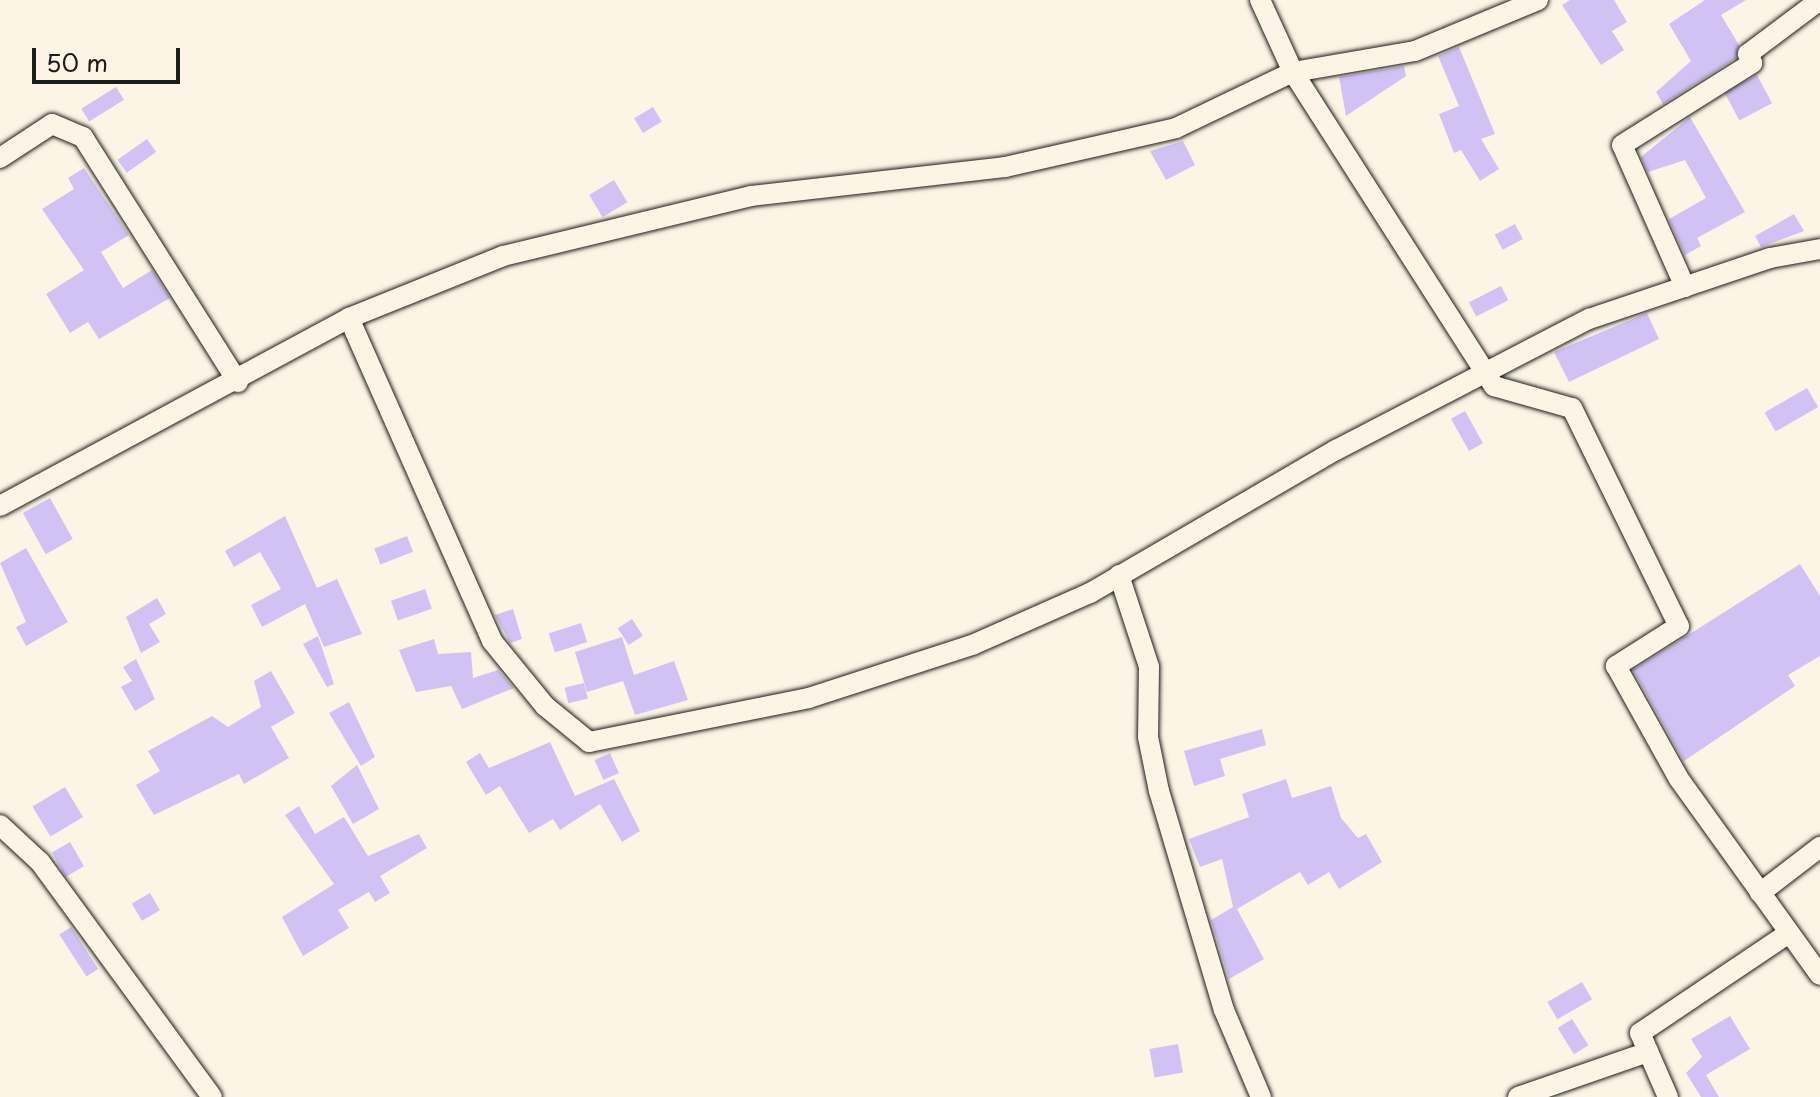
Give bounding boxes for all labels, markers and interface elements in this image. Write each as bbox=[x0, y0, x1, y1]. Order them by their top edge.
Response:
scale bar bbox=[36, 32, 184, 82]
text: 50 m bbox=[46, 44, 108, 80]

